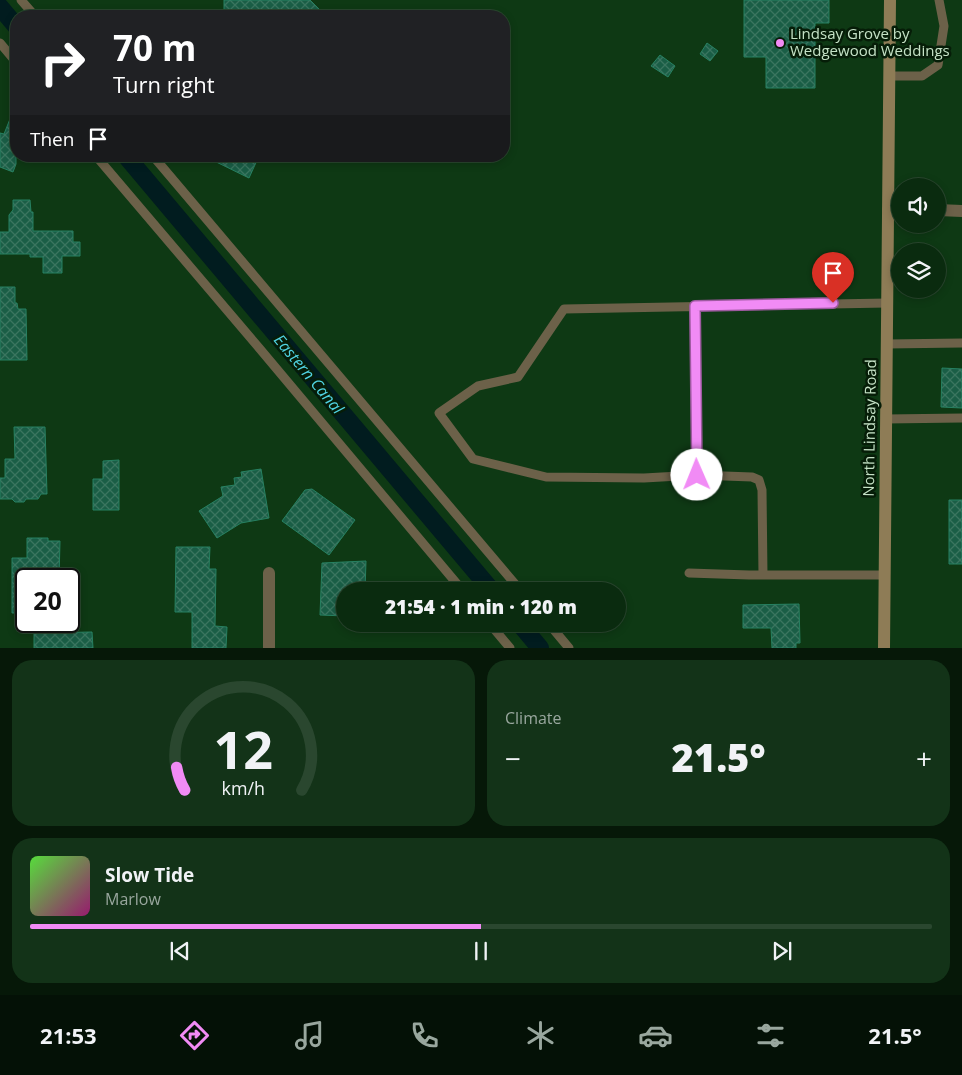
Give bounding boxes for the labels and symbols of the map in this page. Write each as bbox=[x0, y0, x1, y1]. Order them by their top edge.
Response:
place label: Lindsay Grove by Wedgewood Weddings bbox=[790, 23, 950, 60]
marker: Lindsay Grove by Wedgewood Weddings bbox=[774, 37, 786, 49]
pin bbox=[812, 252, 854, 303]
water label: Eastern Canal bbox=[269, 329, 350, 419]
street label: North Lindsay Road bbox=[858, 359, 880, 497]
position arrow bbox=[670, 448, 722, 500]
speed limit sign: 20 bbox=[15, 568, 80, 633]

